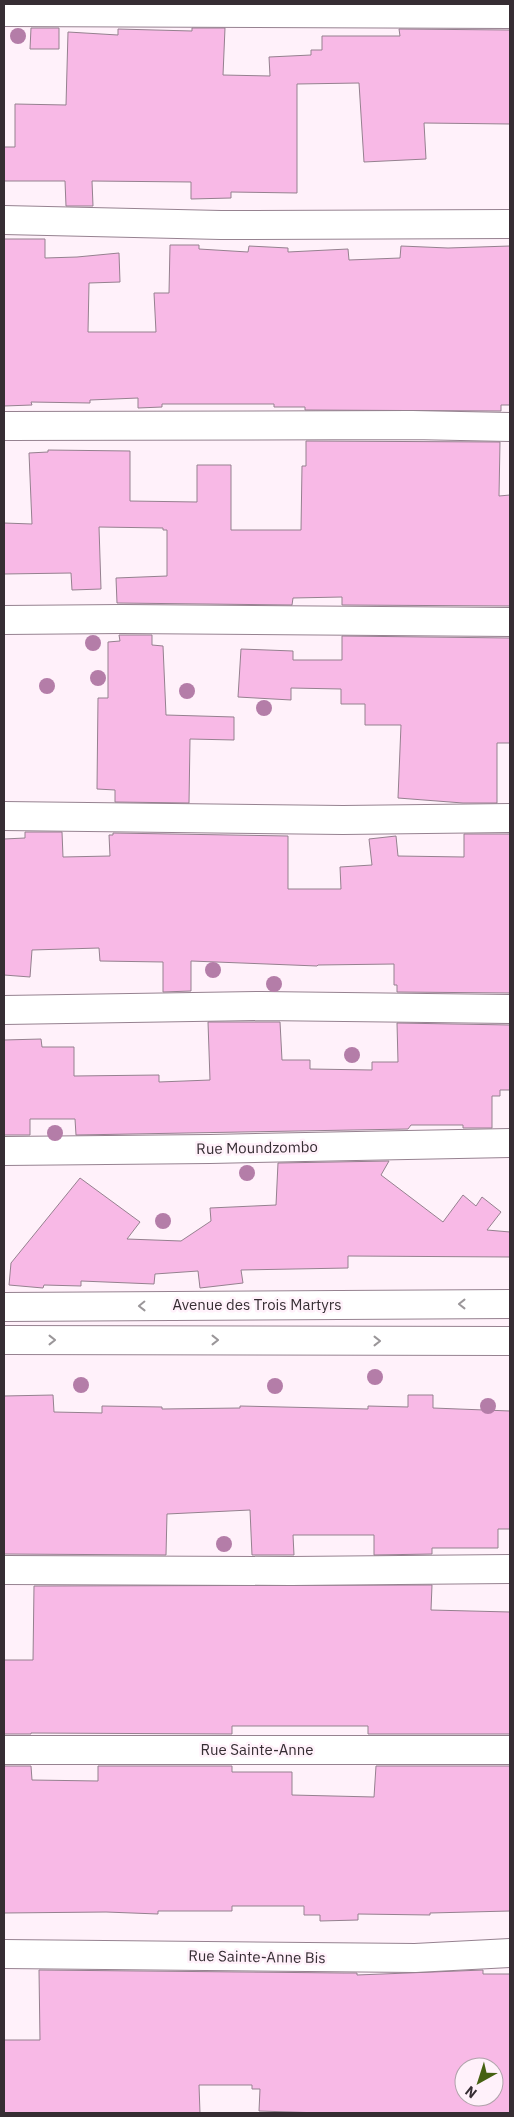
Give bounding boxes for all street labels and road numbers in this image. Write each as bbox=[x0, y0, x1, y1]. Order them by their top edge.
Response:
street label: Rue Moundzombo bbox=[196, 1137, 318, 1158]
street label: Avenue des Trois Martyrs bbox=[172, 1295, 342, 1314]
street label: Rue Sainte-Anne bbox=[200, 1740, 314, 1759]
street label: Rue Sainte-Anne Bis bbox=[188, 1946, 326, 1967]

